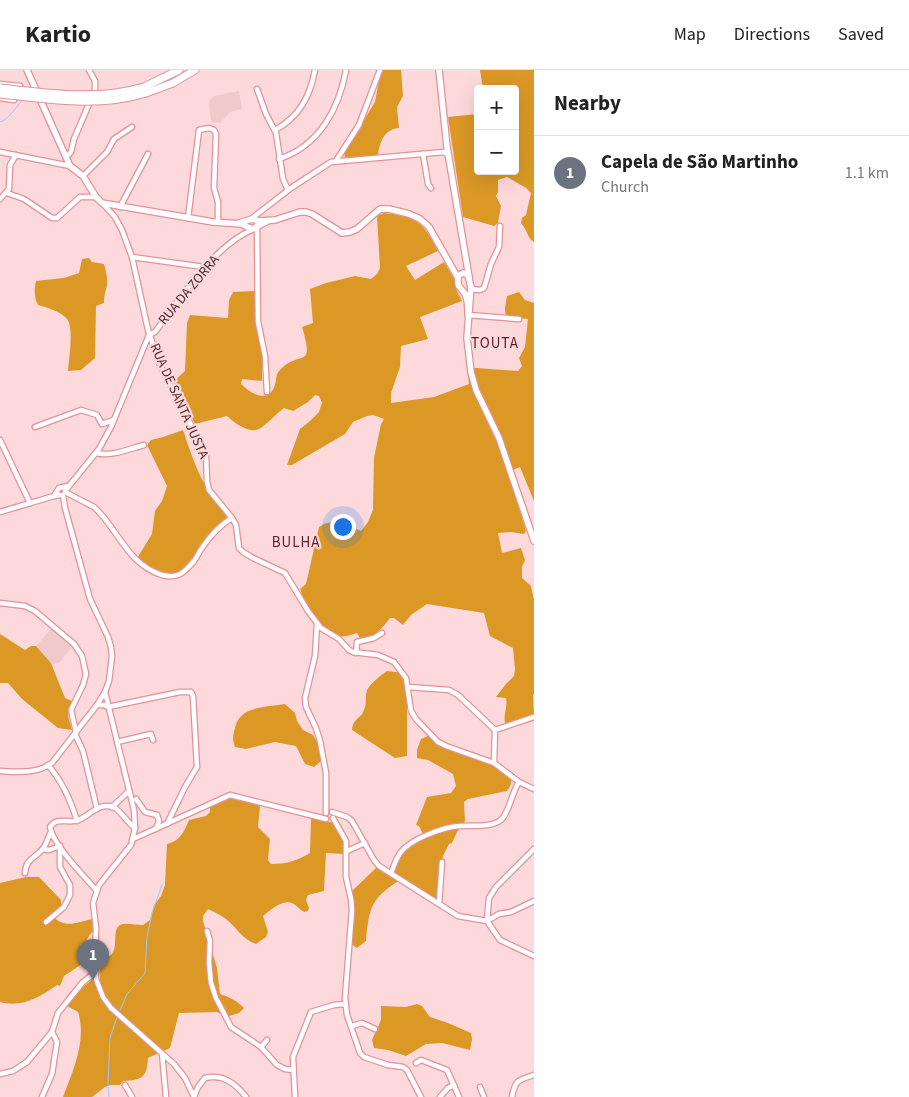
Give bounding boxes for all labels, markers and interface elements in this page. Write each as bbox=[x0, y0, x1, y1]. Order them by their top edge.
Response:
text: Kartio bbox=[25, 17, 91, 52]
text: Map bbox=[674, 22, 706, 47]
text: Directions bbox=[734, 22, 810, 47]
text: Saved bbox=[838, 22, 884, 47]
map controls bbox=[474, 85, 519, 175]
button: + bbox=[474, 85, 519, 130]
text: Nearby bbox=[554, 88, 621, 118]
button: − bbox=[474, 130, 519, 175]
text: Capela de São Martinho bbox=[601, 149, 798, 176]
text: 1 bbox=[566, 162, 574, 184]
text: 1.1 km bbox=[845, 162, 889, 184]
text: Church bbox=[601, 176, 649, 198]
street label: RUA DA ZORRA bbox=[154, 250, 225, 329]
district label: TOUTA bbox=[471, 333, 519, 354]
street label: RUA DE SANTA JUSTA bbox=[144, 340, 214, 462]
your location bbox=[330, 514, 356, 540]
district label: BULHA bbox=[272, 532, 320, 553]
pin: 1 bbox=[77, 939, 109, 980]

